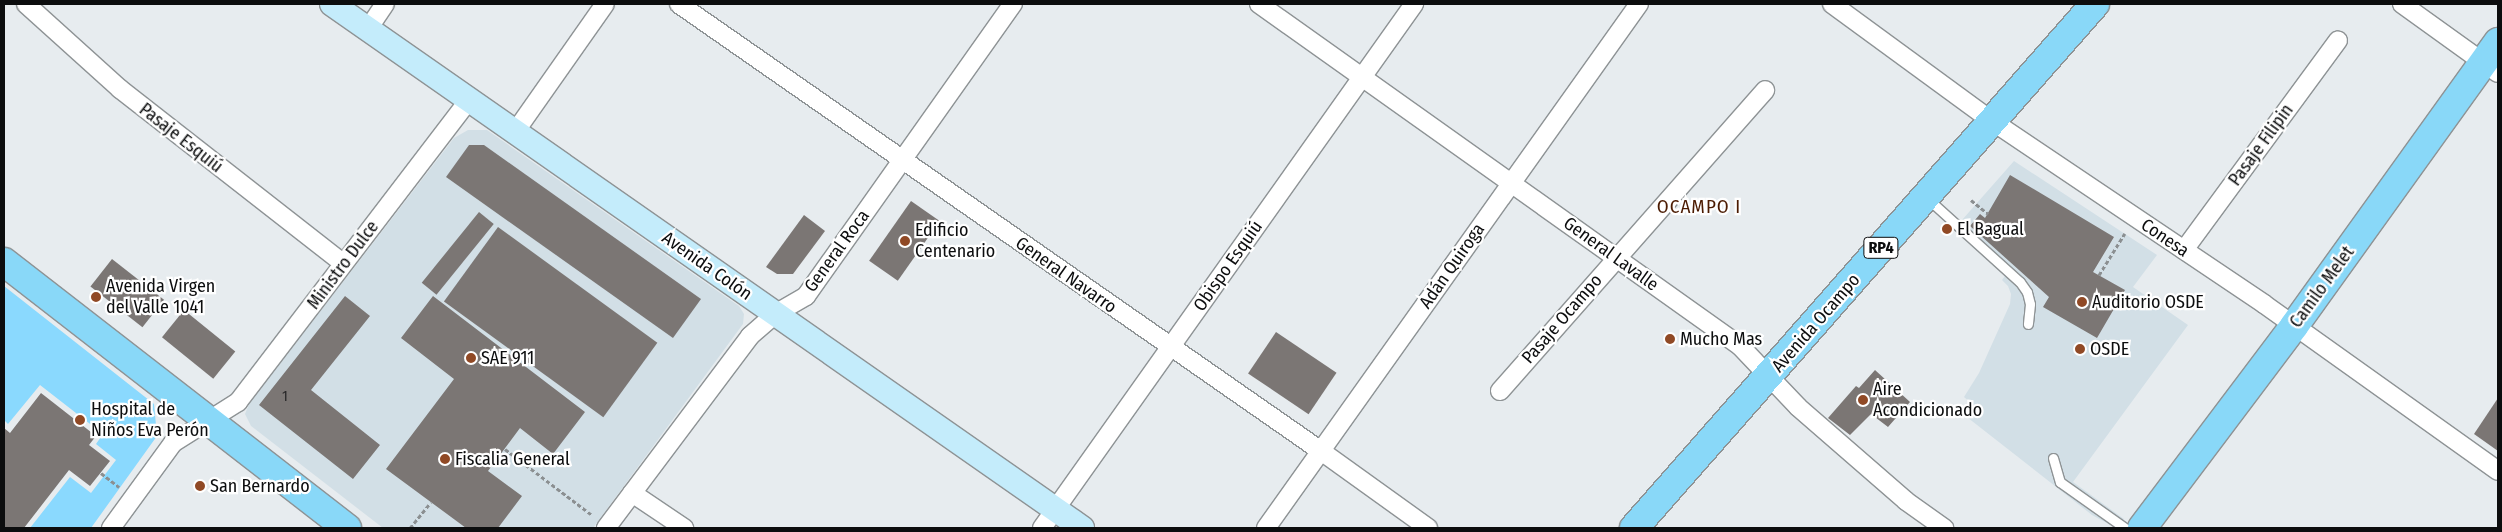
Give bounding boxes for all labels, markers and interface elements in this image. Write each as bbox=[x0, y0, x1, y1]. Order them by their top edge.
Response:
street label: Pasaje Esquiú bbox=[135, 99, 227, 177]
street label: Pasaje Filipin bbox=[2224, 100, 2298, 190]
district label: OCAMPO I bbox=[1656, 196, 1742, 218]
street label: General Roca bbox=[800, 206, 874, 296]
street label: General Lavalle bbox=[1559, 212, 1663, 296]
street label: Conesa bbox=[2137, 214, 2193, 262]
street label: Ministro Dulce bbox=[303, 216, 383, 314]
street label: Obispo Esquiú bbox=[1189, 217, 1267, 315]
place label: El Bagual bbox=[1957, 218, 2024, 240]
street label: Adán Quiroga bbox=[1415, 219, 1489, 313]
place label: Edificio Centenario bbox=[915, 220, 995, 262]
marker: El Bagual bbox=[1941, 223, 1953, 235]
street label: Avenida Colón bbox=[658, 227, 756, 305]
street label: General Navarro bbox=[1011, 232, 1121, 318]
road number: RP4 bbox=[1862, 234, 1900, 262]
marker: Edificio Centenario bbox=[899, 235, 911, 247]
street label: Camilo Melet bbox=[2285, 242, 2359, 332]
street label: Avenida Ocampo bbox=[1767, 269, 1865, 377]
street label: Pasaje Ocampo bbox=[1517, 270, 1607, 368]
place label: Avenida Virgen del Valle 1041 bbox=[106, 276, 215, 318]
marker: Avenida Virgen del Valle 1041 bbox=[90, 291, 102, 303]
place label: Auditorio OSDE bbox=[2092, 291, 2204, 313]
marker: Auditorio OSDE bbox=[2076, 296, 2088, 308]
place label: Mucho Mas bbox=[1680, 328, 1762, 350]
marker: Mucho Mas bbox=[1664, 333, 1676, 345]
place label: OSDE bbox=[2090, 338, 2129, 360]
marker: OSDE bbox=[2074, 343, 2086, 355]
place label: SAE 911 bbox=[481, 347, 534, 369]
marker: SAE 911 bbox=[465, 352, 477, 364]
place label: Aire Acondicionado bbox=[1873, 379, 1982, 422]
house number: 1 bbox=[282, 388, 288, 406]
marker: Aire Acondicionado bbox=[1857, 394, 1869, 406]
place label: Hospital de Niños Eva Perón bbox=[91, 399, 209, 442]
marker: Hospital de Niños Eva Perón bbox=[73, 413, 87, 427]
place label: Fiscalia General bbox=[455, 448, 570, 470]
marker: Fiscalia General bbox=[439, 453, 451, 465]
place label: San Bernardo bbox=[210, 475, 310, 497]
marker: San Bernardo bbox=[194, 480, 206, 492]

